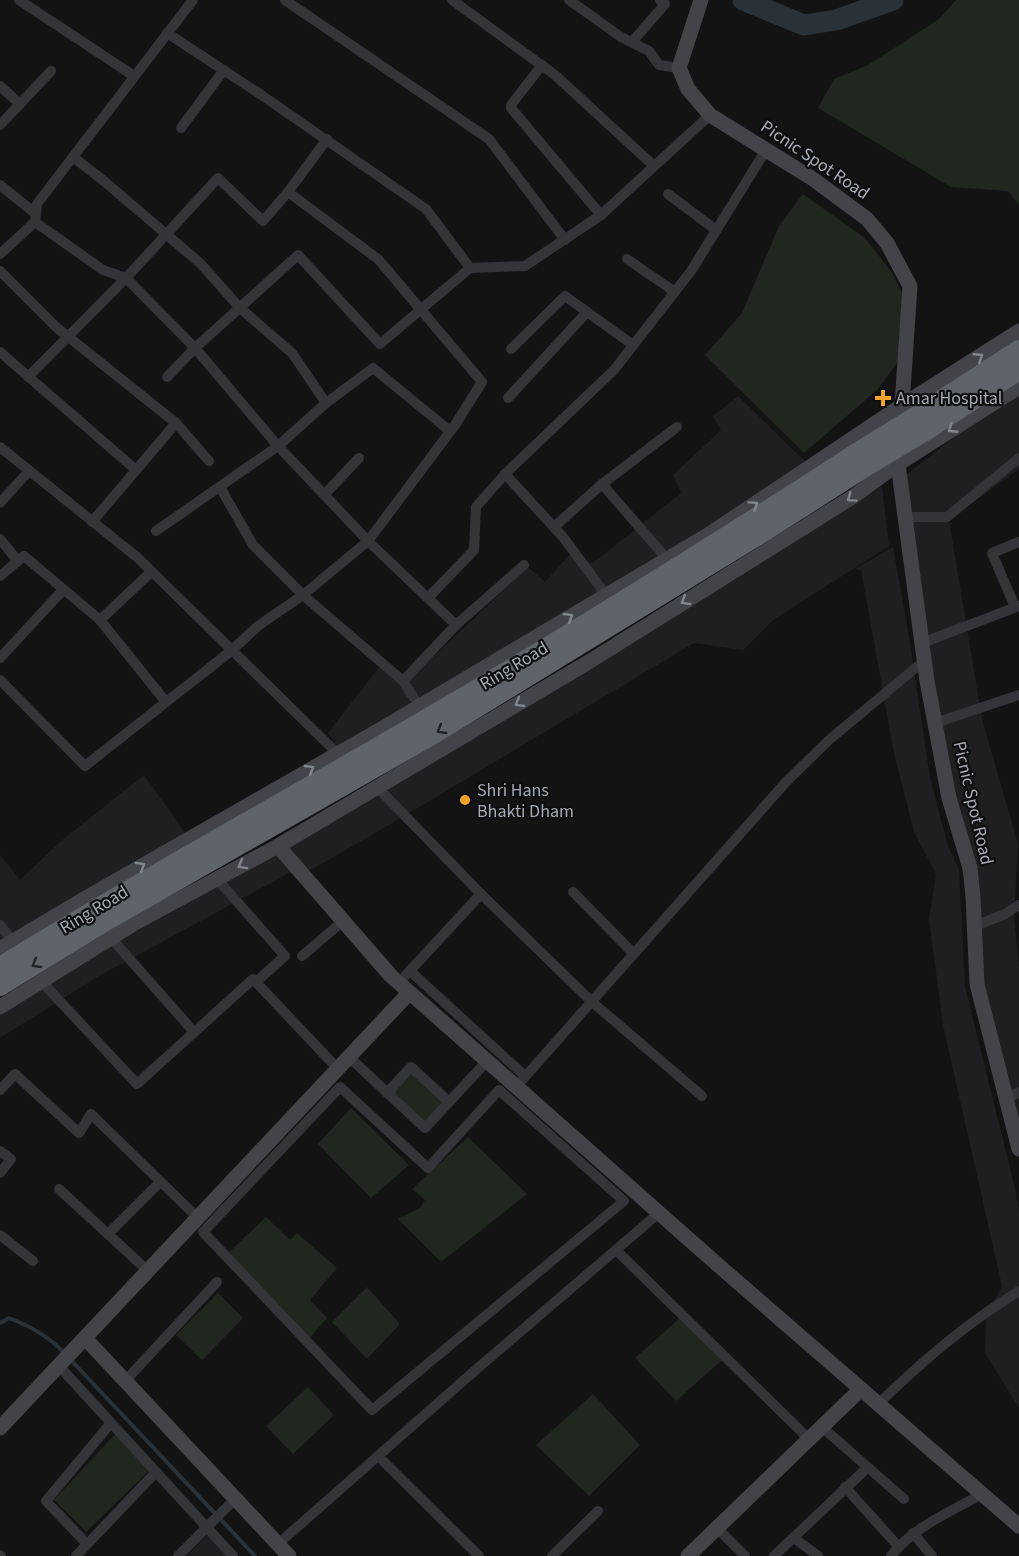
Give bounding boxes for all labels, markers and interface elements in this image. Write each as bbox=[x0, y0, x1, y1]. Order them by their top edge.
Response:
street label: Picnic Spot Road bbox=[756, 114, 874, 206]
one-way arrow bbox=[972, 353, 983, 364]
place label: Amar Hospital bbox=[896, 386, 1002, 411]
marker: Amar Hospital bbox=[874, 389, 892, 407]
one-way arrow bbox=[948, 422, 958, 434]
one-way arrow bbox=[847, 491, 858, 502]
one-way arrow bbox=[747, 502, 758, 513]
one-way arrow bbox=[681, 594, 692, 605]
one-way arrow bbox=[563, 613, 573, 625]
street label: Ring Road bbox=[475, 636, 553, 696]
one-way arrow bbox=[515, 696, 525, 707]
one-way arrow bbox=[437, 722, 447, 734]
street label: Picnic Spot Road bbox=[947, 739, 999, 867]
one-way arrow bbox=[304, 765, 314, 777]
place label: Shri Hans Bhakti Dham bbox=[477, 778, 574, 824]
marker: Shri Hans Bhakti Dham bbox=[458, 793, 472, 807]
one-way arrow bbox=[238, 858, 248, 869]
one-way arrow bbox=[135, 862, 145, 873]
street label: Ring Road bbox=[55, 880, 133, 940]
one-way arrow bbox=[32, 956, 42, 968]

